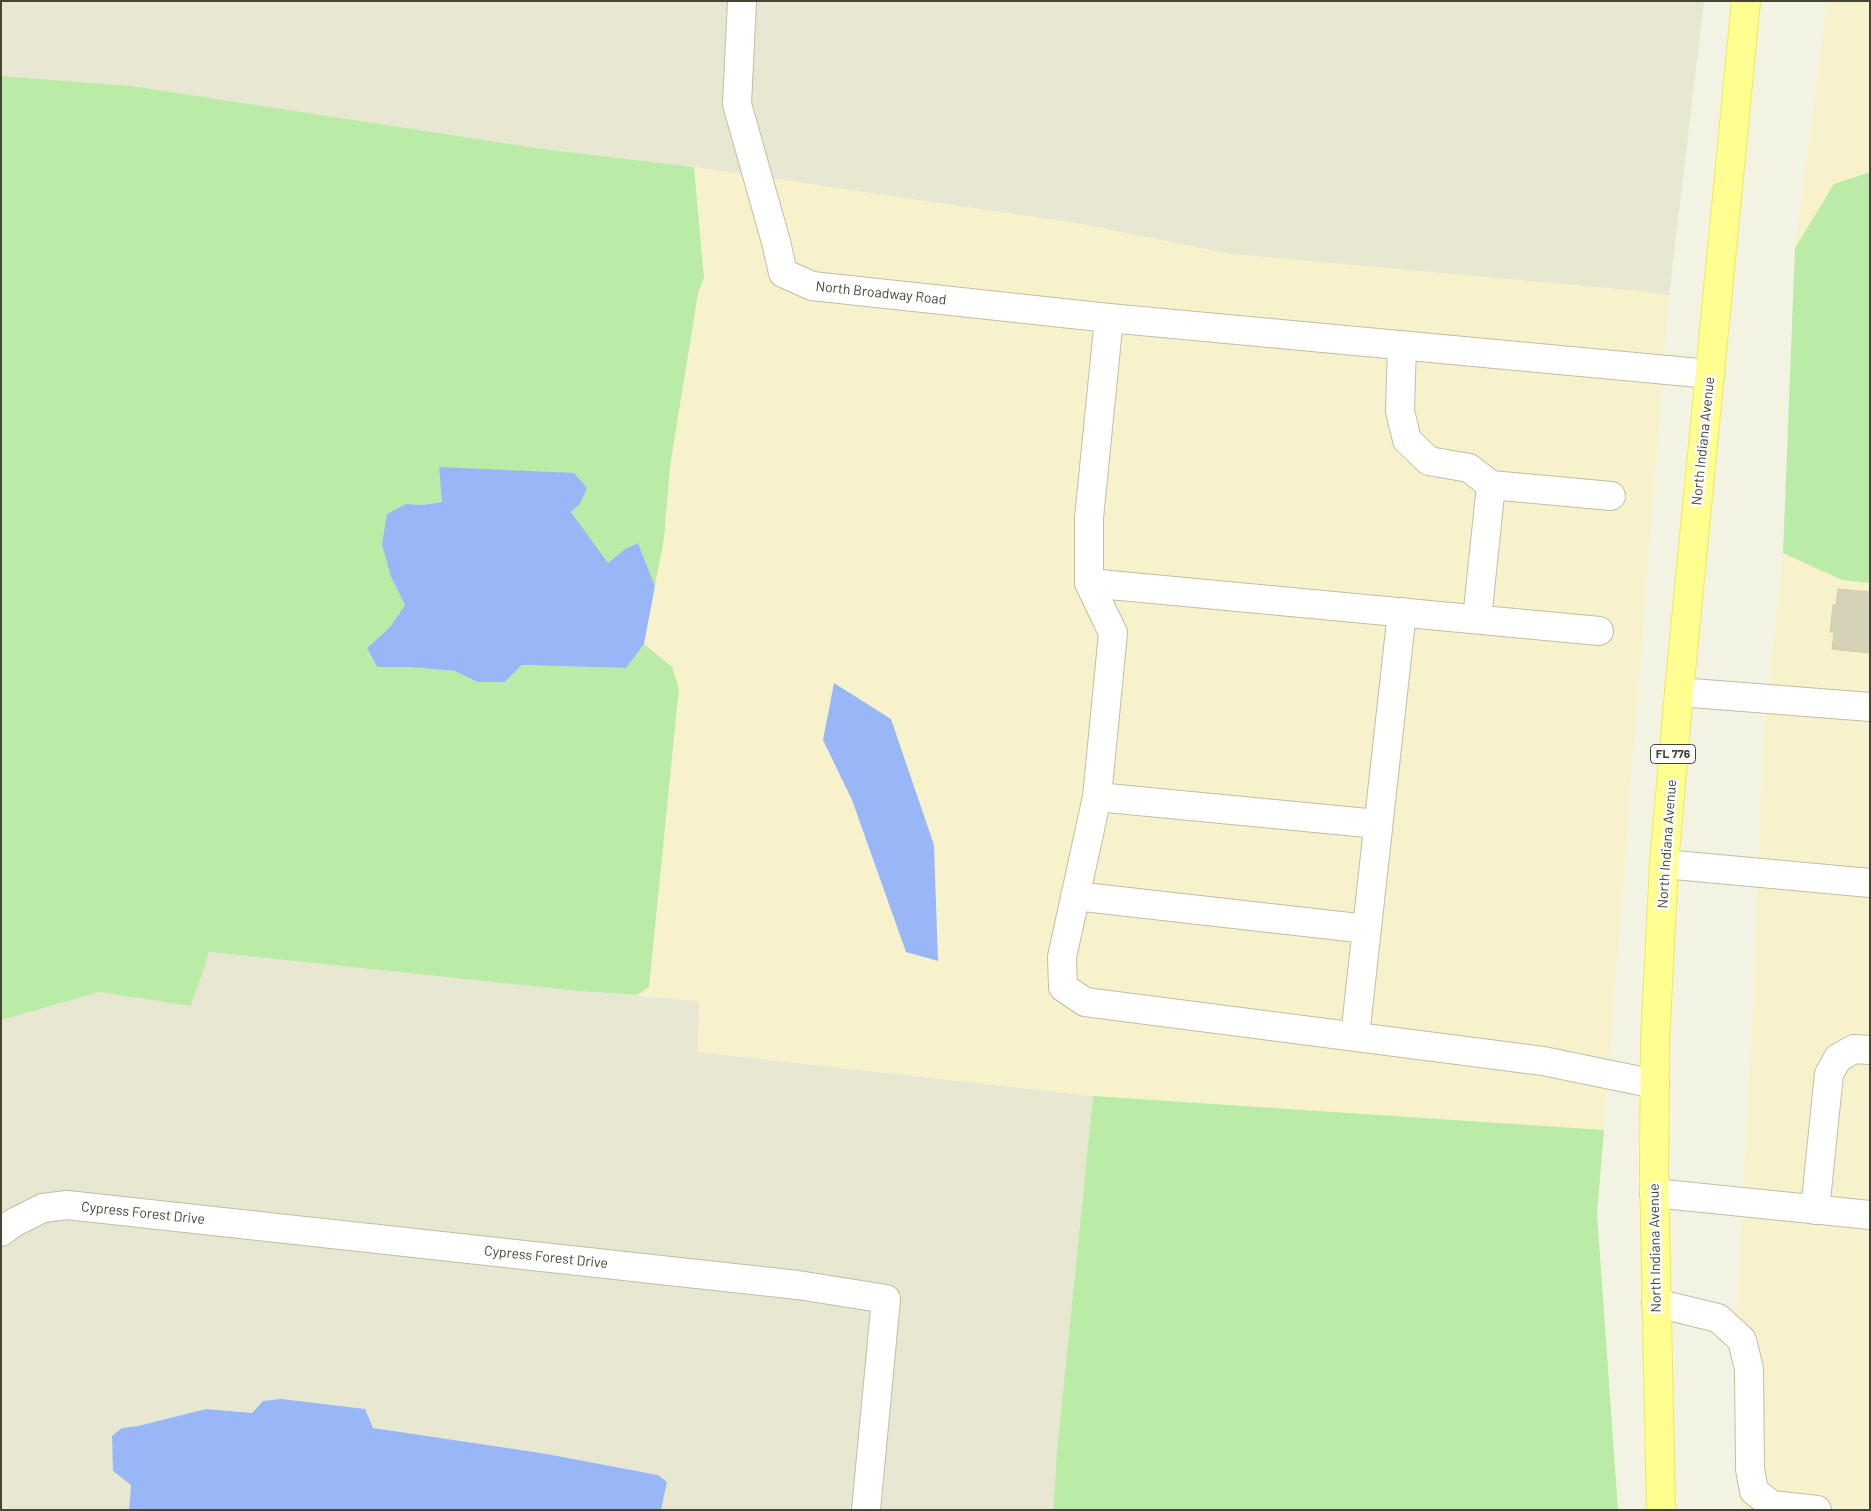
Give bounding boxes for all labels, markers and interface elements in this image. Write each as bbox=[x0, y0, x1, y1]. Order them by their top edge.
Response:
street label: North Broadway Road bbox=[815, 278, 947, 308]
street label: North Indiana Avenue bbox=[1688, 376, 1718, 506]
road number: FL 776 bbox=[1650, 744, 1696, 764]
street label: North Indiana Avenue bbox=[1654, 779, 1680, 909]
street label: North Indiana Avenue bbox=[1645, 1183, 1665, 1313]
street label: Cypress Forest Drive bbox=[80, 1198, 206, 1228]
street label: Cypress Forest Drive bbox=[483, 1242, 609, 1272]

